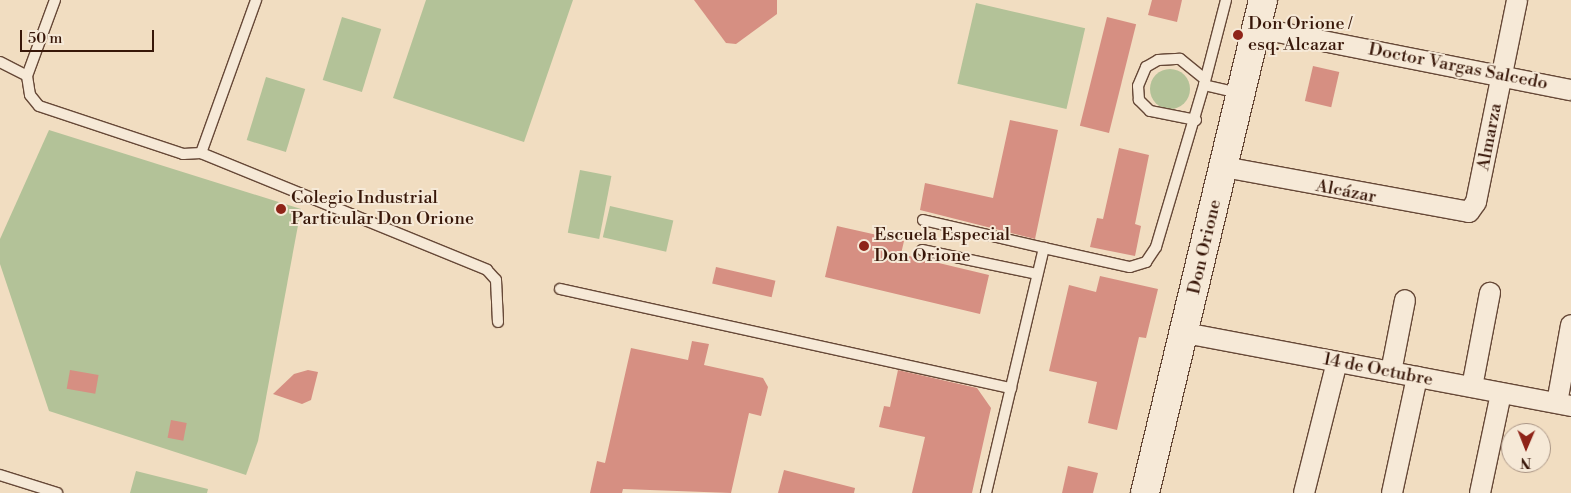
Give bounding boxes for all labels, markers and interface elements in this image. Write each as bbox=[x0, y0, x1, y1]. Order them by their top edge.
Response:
place label: Don Orione / esq. Alcazar bbox=[1248, 14, 1352, 56]
scale bar bbox=[22, 20, 156, 52]
text: 50 m bbox=[28, 29, 62, 48]
marker: Don Orione / esq. Alcazar bbox=[1232, 29, 1244, 41]
street label: Doctor Vargas Salcedo bbox=[1366, 39, 1550, 95]
street label: Almarza bbox=[1473, 102, 1507, 172]
street label: Alcázar bbox=[1314, 176, 1378, 208]
place label: Colegio Industrial Particular Don Orione bbox=[291, 188, 474, 230]
street label: Don Orione bbox=[1184, 197, 1226, 297]
marker: Colegio Industrial Particular Don Orione bbox=[275, 203, 287, 215]
place label: Escuela Especial Don Orione bbox=[874, 225, 1010, 268]
marker: Escuela Especial Don Orione bbox=[858, 240, 870, 252]
street label: 14 de Octubre bbox=[1321, 349, 1435, 391]
north arrow bbox=[1501, 423, 1551, 473]
text: N bbox=[1520, 453, 1531, 471]

